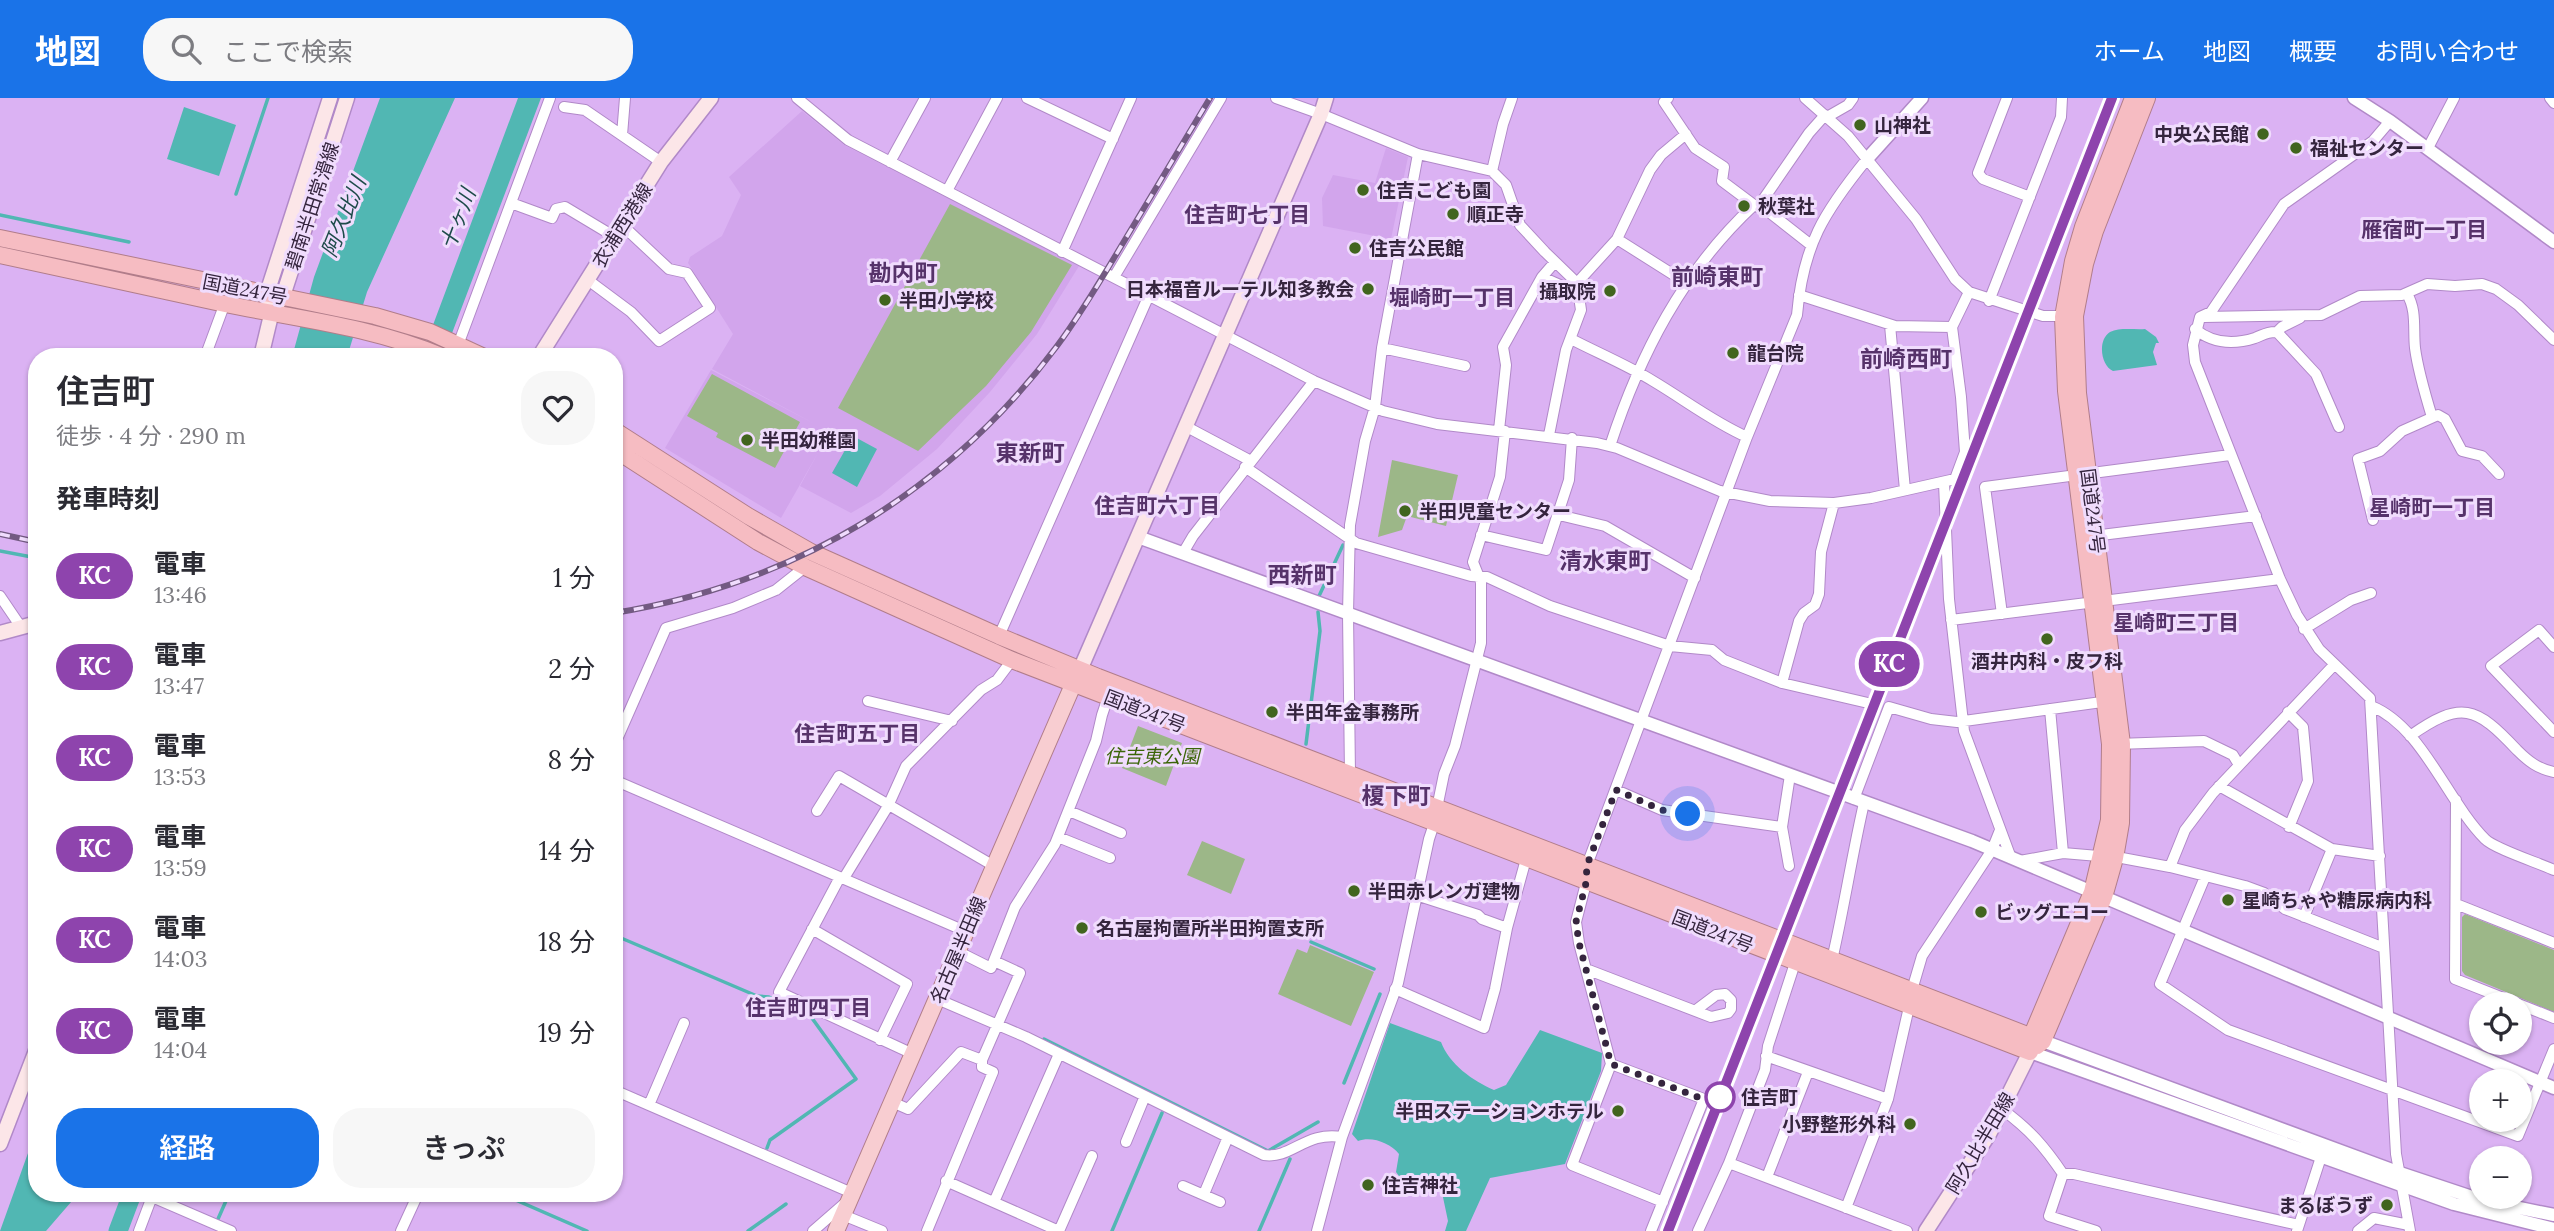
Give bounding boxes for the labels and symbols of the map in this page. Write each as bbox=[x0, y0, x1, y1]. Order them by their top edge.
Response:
place label: 山神社 bbox=[1874, 113, 1931, 137]
marker: 山神社 bbox=[1852, 117, 1868, 133]
place label: 中央公民館 bbox=[2154, 122, 2249, 146]
marker: 中央公民館 bbox=[2255, 126, 2271, 142]
place label: 福祉センター bbox=[2310, 136, 2424, 160]
street label: 碧南半田常滑線 bbox=[280, 139, 344, 273]
marker: 福祉センター bbox=[2288, 140, 2304, 156]
water label: 阿久比川 bbox=[315, 171, 373, 261]
street label: 衣浦西港線 bbox=[587, 178, 657, 272]
place label: 住吉こども園 bbox=[1377, 178, 1491, 202]
marker: 住吉こども園 bbox=[1355, 182, 1371, 198]
water label: 十ヶ川 bbox=[434, 183, 482, 253]
place label: 秋葉社 bbox=[1758, 194, 1815, 218]
marker: 秋葉社 bbox=[1736, 198, 1752, 214]
district label: 住吉町七丁目 bbox=[1184, 201, 1310, 228]
place label: 順正寺 bbox=[1467, 202, 1524, 226]
marker: 順正寺 bbox=[1445, 206, 1461, 222]
district label: 雁宿町一丁目 bbox=[2361, 216, 2487, 243]
place label: 住吉公民館 bbox=[1369, 236, 1464, 260]
marker: 住吉公民館 bbox=[1347, 240, 1363, 256]
district label: 勘内町 bbox=[869, 258, 938, 287]
district label: 前崎東町 bbox=[1671, 262, 1763, 291]
street label: 国道247号 bbox=[201, 269, 289, 309]
place label: 日本福音ルーテル知多教会 bbox=[1126, 277, 1354, 301]
place label: 攝取院 bbox=[1539, 279, 1596, 303]
marker: 日本福音ルーテル知多教会 bbox=[1360, 281, 1376, 297]
marker: 攝取院 bbox=[1602, 283, 1618, 299]
district label: 堀崎町一丁目 bbox=[1389, 284, 1515, 311]
place label: 半田小学校 bbox=[899, 288, 994, 312]
marker: 半田小学校 bbox=[877, 292, 893, 308]
place label: 龍台院 bbox=[1747, 341, 1804, 365]
district label: 前崎西町 bbox=[1860, 344, 1952, 373]
marker: 龍台院 bbox=[1725, 345, 1741, 361]
place label: 半田幼稚園 bbox=[761, 428, 856, 452]
marker: 半田幼稚園 bbox=[739, 432, 755, 448]
district label: 東新町 bbox=[996, 438, 1065, 467]
street label: 国道247号 bbox=[2076, 467, 2110, 555]
district label: 住吉町六丁目 bbox=[1094, 492, 1220, 519]
district label: 星崎町一丁目 bbox=[2369, 494, 2495, 521]
place label: 半田児童センター bbox=[1419, 499, 1571, 523]
marker: 半田児童センター bbox=[1397, 503, 1413, 519]
district label: 清水東町 bbox=[1559, 546, 1651, 575]
district label: 西新町 bbox=[1268, 560, 1337, 589]
district label: 星崎町三丁目 bbox=[2113, 609, 2239, 636]
marker: 酒井内科・皮フ科 bbox=[2039, 631, 2055, 647]
line badge: KC bbox=[1857, 641, 1920, 687]
place label: 酒井内科・皮フ科 bbox=[1971, 649, 2123, 673]
street label: 国道247号 bbox=[1101, 684, 1189, 738]
place label: 半田年金事務所 bbox=[1286, 700, 1419, 724]
marker: 半田年金事務所 bbox=[1264, 704, 1280, 720]
district label: 住吉町五丁目 bbox=[794, 720, 920, 747]
park label: 住吉東公園 bbox=[1104, 744, 1202, 768]
district label: 榎下町 bbox=[1362, 781, 1431, 810]
your location bbox=[1670, 796, 1705, 831]
place label: 半田赤レンガ建物 bbox=[1368, 879, 1520, 903]
marker: 半田赤レンガ建物 bbox=[1346, 883, 1362, 899]
place label: 星崎ちゃや糖尿病内科 bbox=[2242, 888, 2432, 912]
marker: 星崎ちゃや糖尿病内科 bbox=[2220, 892, 2236, 908]
street label: 名古屋半田線 bbox=[925, 893, 991, 1007]
place label: ビッグエコー bbox=[1995, 900, 2109, 924]
street label: 国道247号 bbox=[1669, 904, 1757, 958]
marker: ビッグエコー bbox=[1973, 904, 1989, 920]
place label: 名古屋拘置所半田拘置支所 bbox=[1096, 916, 1324, 940]
marker: 名古屋拘置所半田拘置支所 bbox=[1074, 920, 1090, 936]
district label: 住吉町四丁目 bbox=[745, 994, 871, 1021]
marker: 住吉町 bbox=[1705, 1082, 1735, 1112]
place label: 住吉町 bbox=[1741, 1085, 1798, 1109]
street label: 阿久比半田線 bbox=[1940, 1088, 2020, 1198]
place label: 半田ステーションホテル bbox=[1395, 1099, 1604, 1123]
marker: 半田ステーションホテル bbox=[1610, 1103, 1626, 1119]
place label: 小野整形外科 bbox=[1782, 1112, 1896, 1136]
marker: 小野整形外科 bbox=[1902, 1116, 1918, 1132]
place label: 住吉神社 bbox=[1382, 1173, 1458, 1197]
marker: 住吉神社 bbox=[1360, 1177, 1376, 1193]
place label: まるぼうず bbox=[2278, 1193, 2373, 1217]
marker: まるぼうず bbox=[2379, 1197, 2395, 1213]

